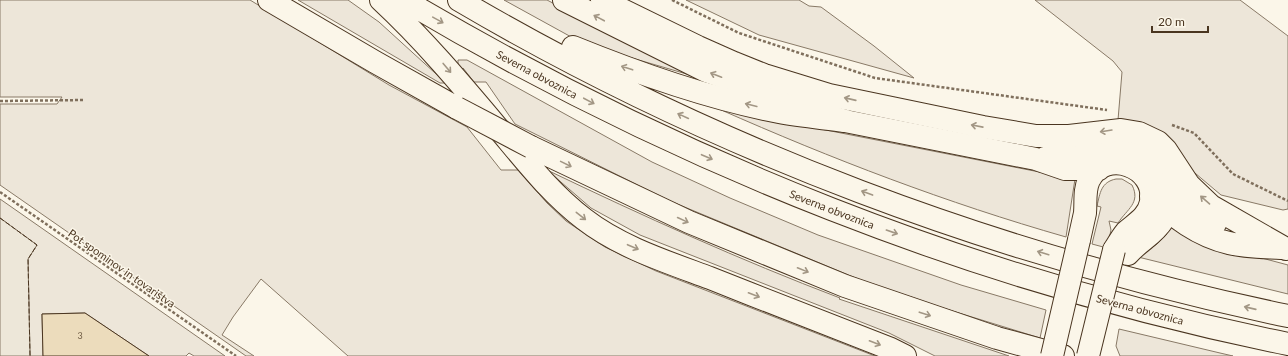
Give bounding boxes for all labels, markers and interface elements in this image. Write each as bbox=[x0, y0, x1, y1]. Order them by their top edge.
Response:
scale bar bbox=[1152, 8, 1208, 34]
one-way arrow bbox=[593, 14, 605, 22]
text: 20 m bbox=[1158, 14, 1185, 29]
one-way arrow bbox=[432, 16, 444, 24]
street label: Severna obvoznica bbox=[494, 47, 580, 101]
one-way arrow bbox=[443, 63, 452, 73]
one-way arrow bbox=[620, 64, 633, 71]
one-way arrow bbox=[710, 70, 722, 78]
one-way arrow bbox=[844, 95, 857, 103]
one-way arrow bbox=[583, 98, 595, 106]
one-way arrow bbox=[745, 100, 758, 108]
one-way arrow bbox=[677, 112, 689, 119]
one-way arrow bbox=[971, 121, 984, 129]
one-way arrow bbox=[1100, 127, 1113, 135]
one-way arrow bbox=[700, 154, 712, 161]
one-way arrow bbox=[559, 161, 571, 168]
street label: Severna obvoznica bbox=[788, 187, 876, 231]
one-way arrow bbox=[861, 189, 873, 197]
one-way arrow bbox=[1200, 195, 1210, 205]
one-way arrow bbox=[575, 212, 586, 221]
one-way arrow bbox=[677, 216, 689, 224]
street label: Pot spominov in tovarištva bbox=[66, 226, 178, 310]
one-way arrow bbox=[885, 229, 898, 236]
one-way arrow bbox=[627, 244, 639, 251]
one-way arrow bbox=[1037, 249, 1050, 256]
one-way arrow bbox=[797, 266, 809, 274]
street label: Severna obvoznica bbox=[1095, 291, 1185, 327]
one-way arrow bbox=[748, 292, 760, 300]
one-way arrow bbox=[1244, 303, 1257, 311]
one-way arrow bbox=[918, 311, 931, 318]
house number: 3 bbox=[77, 330, 83, 341]
one-way arrow bbox=[869, 339, 881, 347]

